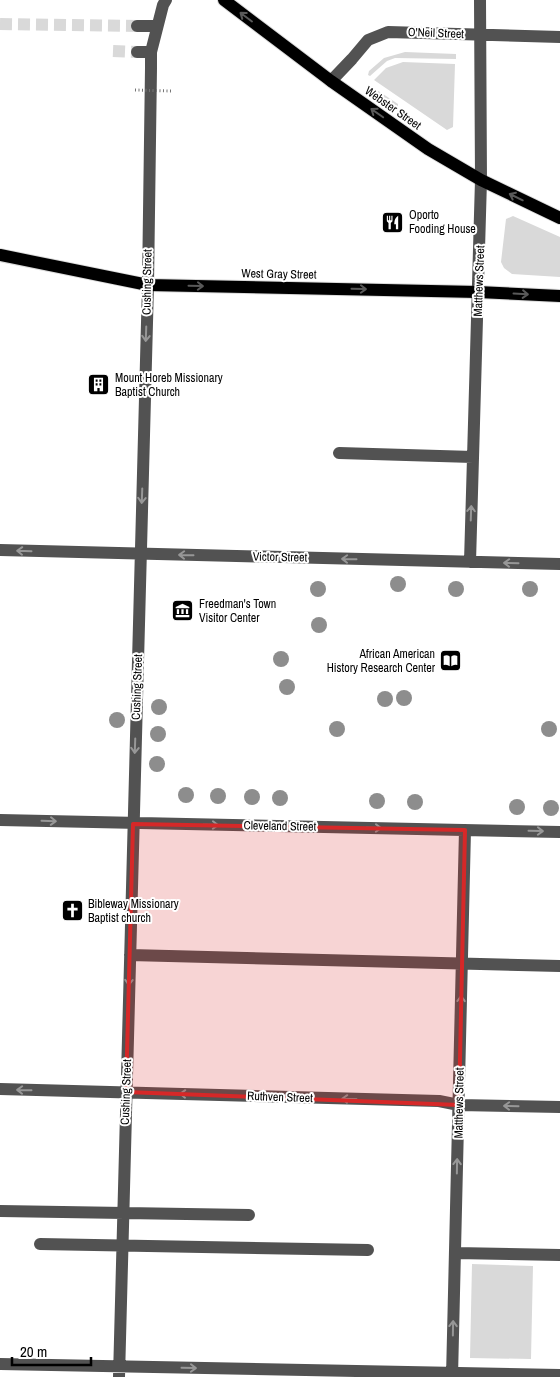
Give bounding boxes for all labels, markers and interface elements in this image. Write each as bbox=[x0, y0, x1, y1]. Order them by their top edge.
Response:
one-way arrow bbox=[239, 12, 253, 22]
street label: O'Neil Street bbox=[408, 24, 465, 42]
street label: Webster Street bbox=[362, 83, 425, 133]
one-way arrow bbox=[370, 108, 384, 118]
one-way arrow bbox=[509, 192, 524, 201]
place label: Oporto Fooding House bbox=[409, 207, 476, 237]
restaurant icon: Oporto Fooding House bbox=[381, 210, 405, 234]
street label: Matthews Street bbox=[470, 245, 488, 317]
street label: Cushing Street bbox=[138, 249, 156, 315]
street label: West Gray Street bbox=[241, 265, 317, 283]
one-way arrow bbox=[188, 281, 204, 291]
one-way arrow bbox=[350, 284, 366, 294]
one-way arrow bbox=[513, 290, 529, 299]
one-way arrow bbox=[141, 325, 151, 341]
place label: Mount Horeb Missionary Baptist Church bbox=[115, 370, 223, 400]
building icon: Mount Horeb Missionary Baptist Church bbox=[87, 373, 111, 397]
one-way arrow bbox=[137, 488, 147, 504]
one-way arrow bbox=[467, 505, 476, 521]
one-way arrow bbox=[16, 546, 32, 555]
street label: Victor Street bbox=[253, 549, 308, 565]
one-way arrow bbox=[179, 550, 195, 560]
one-way arrow bbox=[341, 554, 358, 564]
one-way arrow bbox=[504, 558, 520, 568]
place label: Freedman's Town Visitor Center bbox=[199, 596, 276, 626]
museum icon: Freedman's Town Visitor Center bbox=[171, 599, 195, 623]
place label: African American History Research Center bbox=[327, 646, 436, 676]
library icon: African American History Research Center bbox=[439, 649, 463, 673]
street label: Cushing Street bbox=[128, 654, 146, 720]
one-way arrow bbox=[130, 738, 140, 754]
one-way arrow bbox=[40, 816, 56, 826]
street label: Cleveland Street bbox=[243, 817, 317, 835]
one-way arrow bbox=[202, 820, 219, 830]
one-way arrow bbox=[365, 823, 381, 833]
one-way arrow bbox=[528, 827, 544, 836]
place label: Bibleway Missionary Baptist church bbox=[88, 896, 179, 926]
church icon: Bibleway Missionary Baptist church bbox=[60, 899, 84, 923]
one-way arrow bbox=[124, 970, 134, 986]
one-way arrow bbox=[456, 996, 466, 1012]
street label: Cushing Street bbox=[117, 1059, 135, 1125]
street label: Matthews Street bbox=[450, 1067, 468, 1139]
one-way arrow bbox=[17, 1085, 33, 1095]
street label: Ruthven Street bbox=[247, 1088, 313, 1106]
one-way arrow bbox=[179, 1089, 195, 1099]
one-way arrow bbox=[341, 1094, 357, 1103]
one-way arrow bbox=[504, 1101, 520, 1111]
one-way arrow bbox=[452, 1158, 462, 1174]
one-way arrow bbox=[449, 1321, 458, 1337]
scale bar bbox=[12, 1334, 91, 1366]
text: 20 m bbox=[20, 1341, 47, 1362]
one-way arrow bbox=[180, 1363, 196, 1372]

